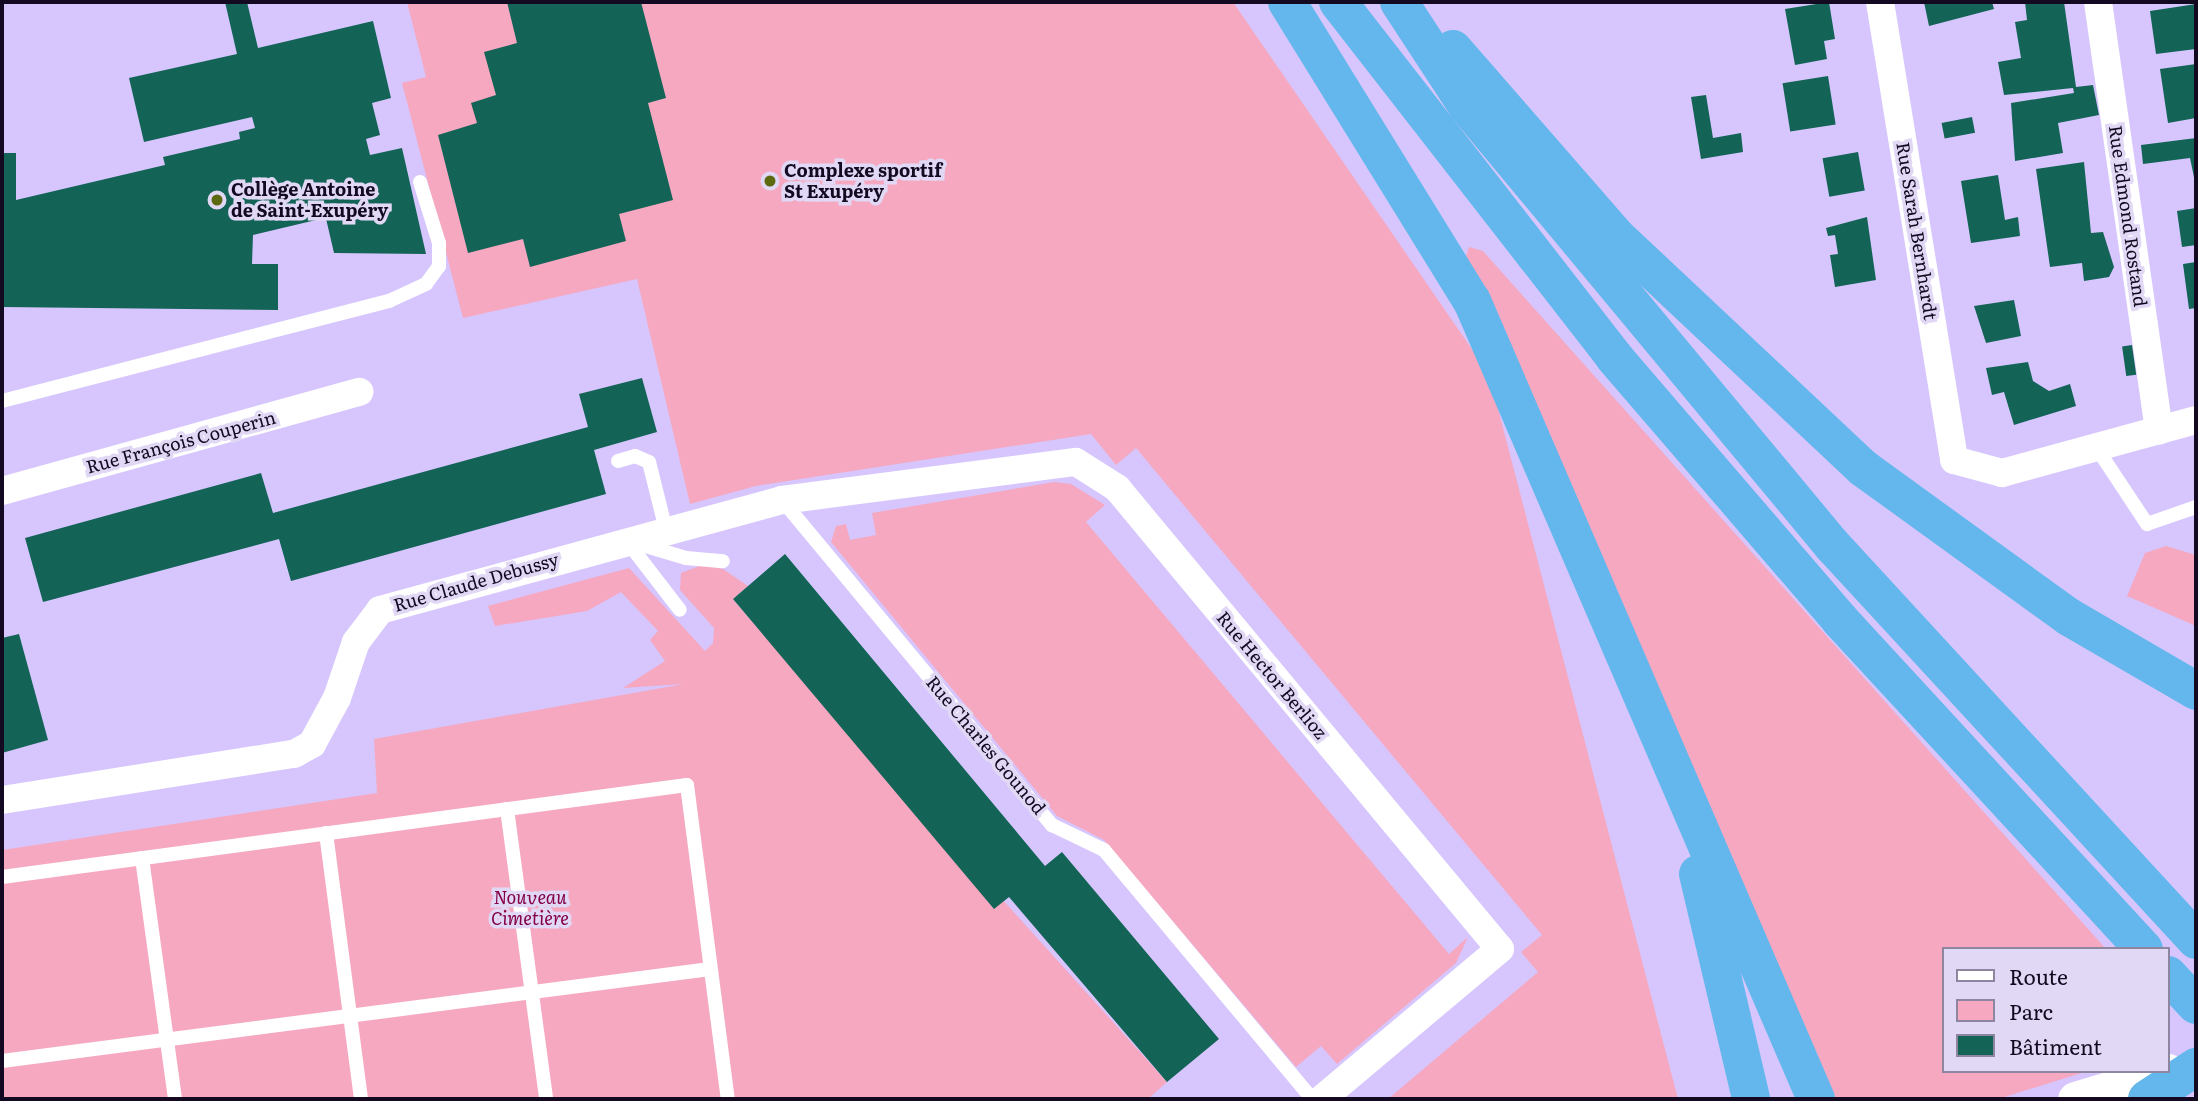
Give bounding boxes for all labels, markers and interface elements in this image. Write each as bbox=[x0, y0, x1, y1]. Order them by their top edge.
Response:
street label: Rue Edmond Rostand bbox=[2105, 124, 2151, 308]
street label: Rue Sarah Bernhardt bbox=[1892, 141, 1942, 321]
place label: Complexe sportif St Exupéry bbox=[784, 160, 942, 202]
marker: Complexe sportif St Exupéry bbox=[762, 173, 778, 189]
place label: Collège Antoine de Saint-Exupéry bbox=[231, 179, 388, 222]
marker: Collège Antoine de Saint-Exupéry bbox=[209, 192, 225, 208]
street label: Rue François Couperin bbox=[84, 406, 278, 478]
street label: Rue Claude Debussy bbox=[391, 548, 561, 616]
street label: Rue Hector Berlioz bbox=[1212, 607, 1332, 743]
street label: Rue Charles Gounod bbox=[922, 671, 1050, 819]
park label: Nouveau Cimetière bbox=[491, 887, 569, 930]
legend bbox=[1942, 947, 2170, 1073]
text: Route bbox=[2009, 960, 2068, 991]
text: Parc bbox=[2009, 995, 2053, 1026]
text: Bâtiment bbox=[2009, 1030, 2102, 1061]

